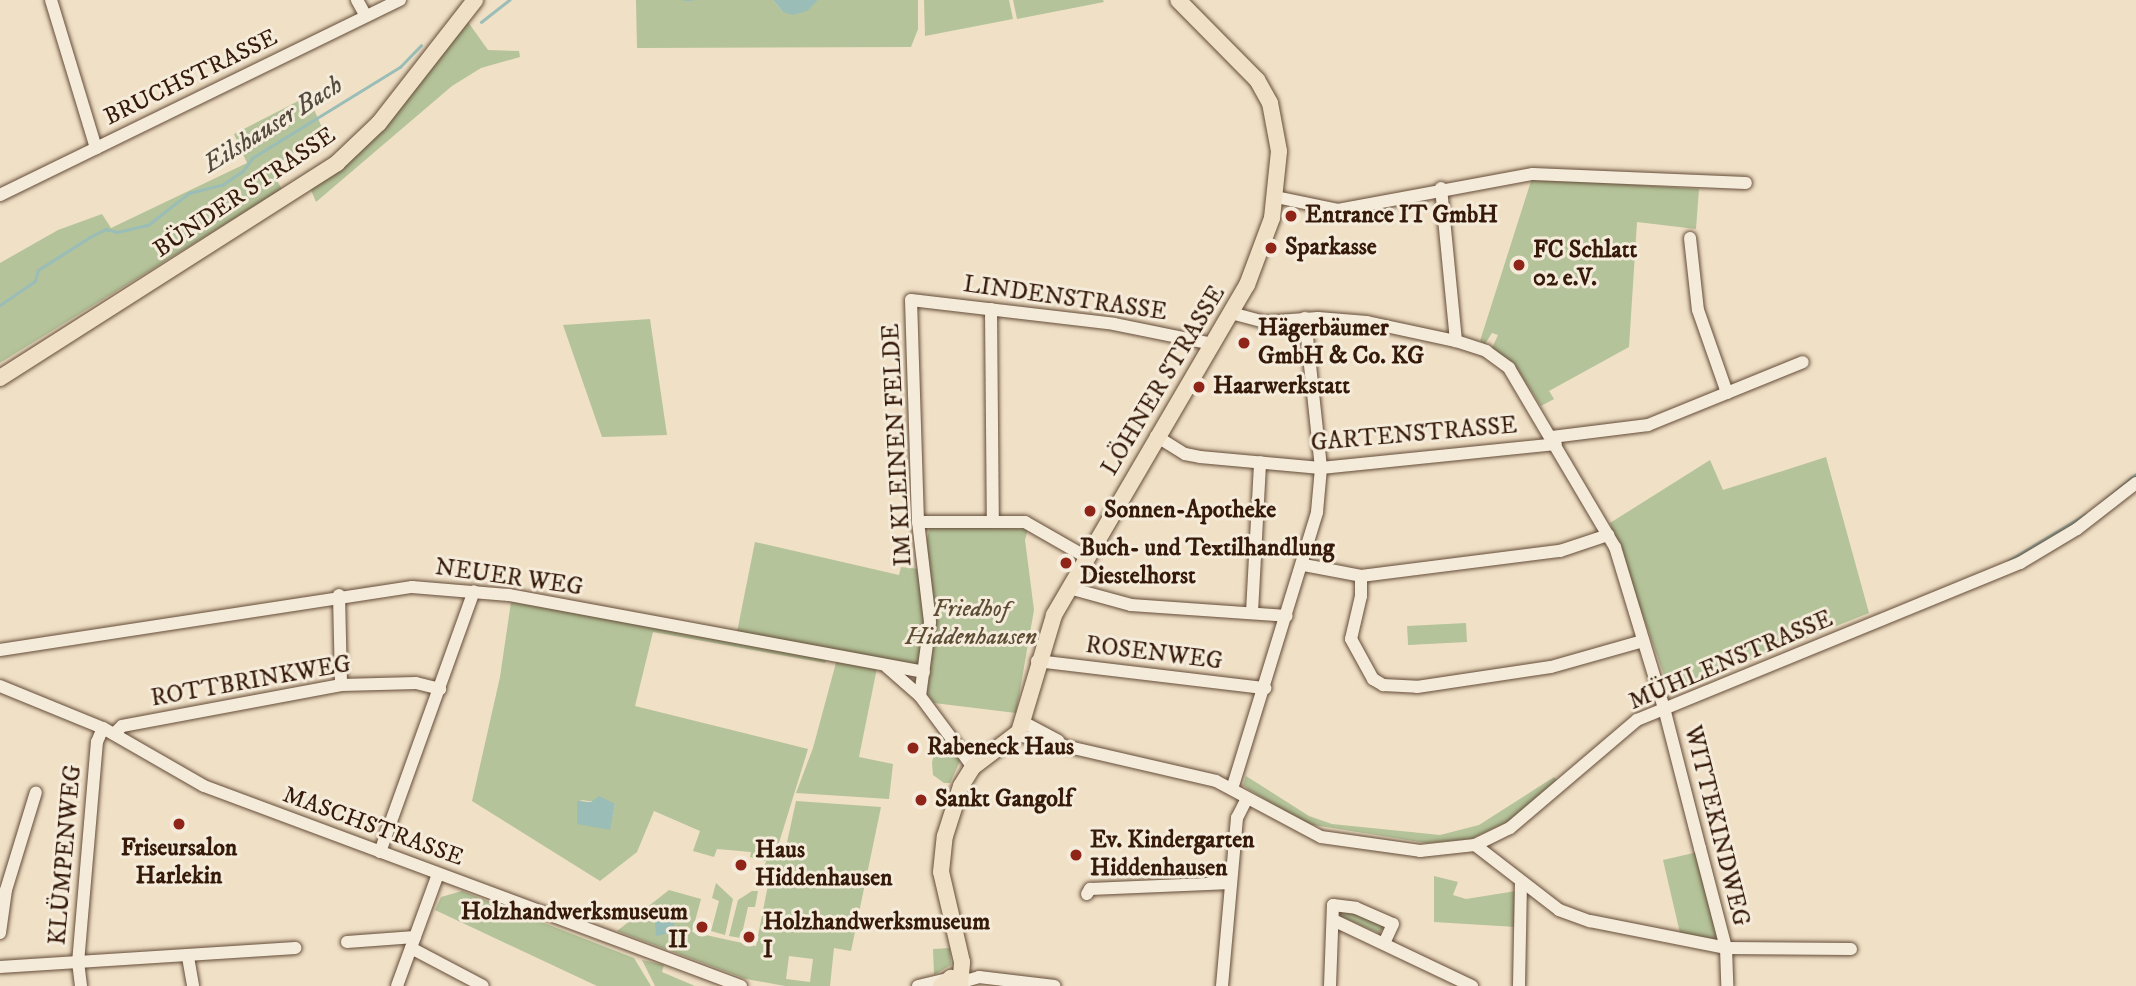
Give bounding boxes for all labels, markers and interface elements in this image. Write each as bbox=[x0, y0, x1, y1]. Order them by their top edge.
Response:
street label: BRUCHSTRASSE bbox=[100, 24, 282, 132]
water label: Eilshauser Bach bbox=[197, 70, 349, 180]
street label: BÜNDER STRASSE bbox=[149, 121, 341, 265]
place label: Entrance IT GmbH bbox=[1305, 202, 1498, 230]
marker: Entrance IT GmbH bbox=[1283, 208, 1299, 224]
place label: Sparkasse bbox=[1285, 234, 1377, 262]
place label: FC Schlatt 02 e.V. bbox=[1533, 237, 1637, 293]
marker: Sparkasse bbox=[1263, 240, 1279, 256]
marker: FC Schlatt 02 e.V. bbox=[1511, 257, 1527, 273]
street label: LINDENSTRASSE bbox=[961, 270, 1169, 328]
street label: LÖHNER STRASSE bbox=[1096, 281, 1232, 481]
place label: Hägerbäumer GmbH & Co. KG bbox=[1258, 315, 1424, 371]
street label: IM KLEINEN FELDE bbox=[877, 323, 919, 567]
marker: Hägerbäumer GmbH & Co. KG bbox=[1236, 335, 1252, 351]
place label: Haarwerkstatt bbox=[1213, 373, 1350, 401]
marker: Haarwerkstatt bbox=[1191, 379, 1207, 395]
street label: GARTENSTRASSE bbox=[1310, 412, 1518, 458]
place label: Sonnen-Apotheke bbox=[1104, 497, 1276, 525]
marker: Sonnen-Apotheke bbox=[1082, 503, 1098, 519]
place label: Buch- und Textilhandlung Diestelhorst bbox=[1080, 535, 1334, 591]
street label: NEUER WEG bbox=[433, 553, 585, 603]
marker: Buch- und Textilhandlung Diestelhorst bbox=[1058, 555, 1074, 571]
park label: Friedhof Hiddenhausen bbox=[905, 596, 1037, 652]
street label: MÜHLENSTRASSE bbox=[1625, 605, 1837, 717]
street label: ROSENWEG bbox=[1084, 631, 1224, 677]
street label: ROTTBRINKWEG bbox=[149, 650, 353, 714]
street label: WITTEKINDWEG bbox=[1677, 723, 1755, 929]
place label: Rabeneck Haus bbox=[927, 734, 1074, 762]
marker: Rabeneck Haus bbox=[905, 740, 921, 756]
street label: KLÜMPENWEG bbox=[44, 764, 88, 946]
street label: MASCHSTRASSE bbox=[279, 781, 467, 873]
place label: Sankt Gangolf bbox=[935, 786, 1073, 814]
marker: Sankt Gangolf bbox=[913, 792, 929, 808]
marker: Friseursalon Harlekin bbox=[171, 816, 187, 832]
place label: Ev. Kindergarten Hiddenhausen bbox=[1090, 827, 1255, 883]
place label: Friseursalon Harlekin bbox=[121, 835, 237, 891]
place label: Haus Hiddenhausen bbox=[755, 837, 893, 893]
marker: Ev. Kindergarten Hiddenhausen bbox=[1068, 847, 1084, 863]
marker: Haus Hiddenhausen bbox=[733, 857, 749, 873]
place label: Holzhandwerksmuseum II bbox=[461, 899, 688, 955]
place label: Holzhandwerksmuseum I bbox=[763, 909, 990, 965]
marker: Holzhandwerksmuseum II bbox=[694, 919, 710, 935]
marker: Holzhandwerksmuseum I bbox=[741, 929, 757, 945]

